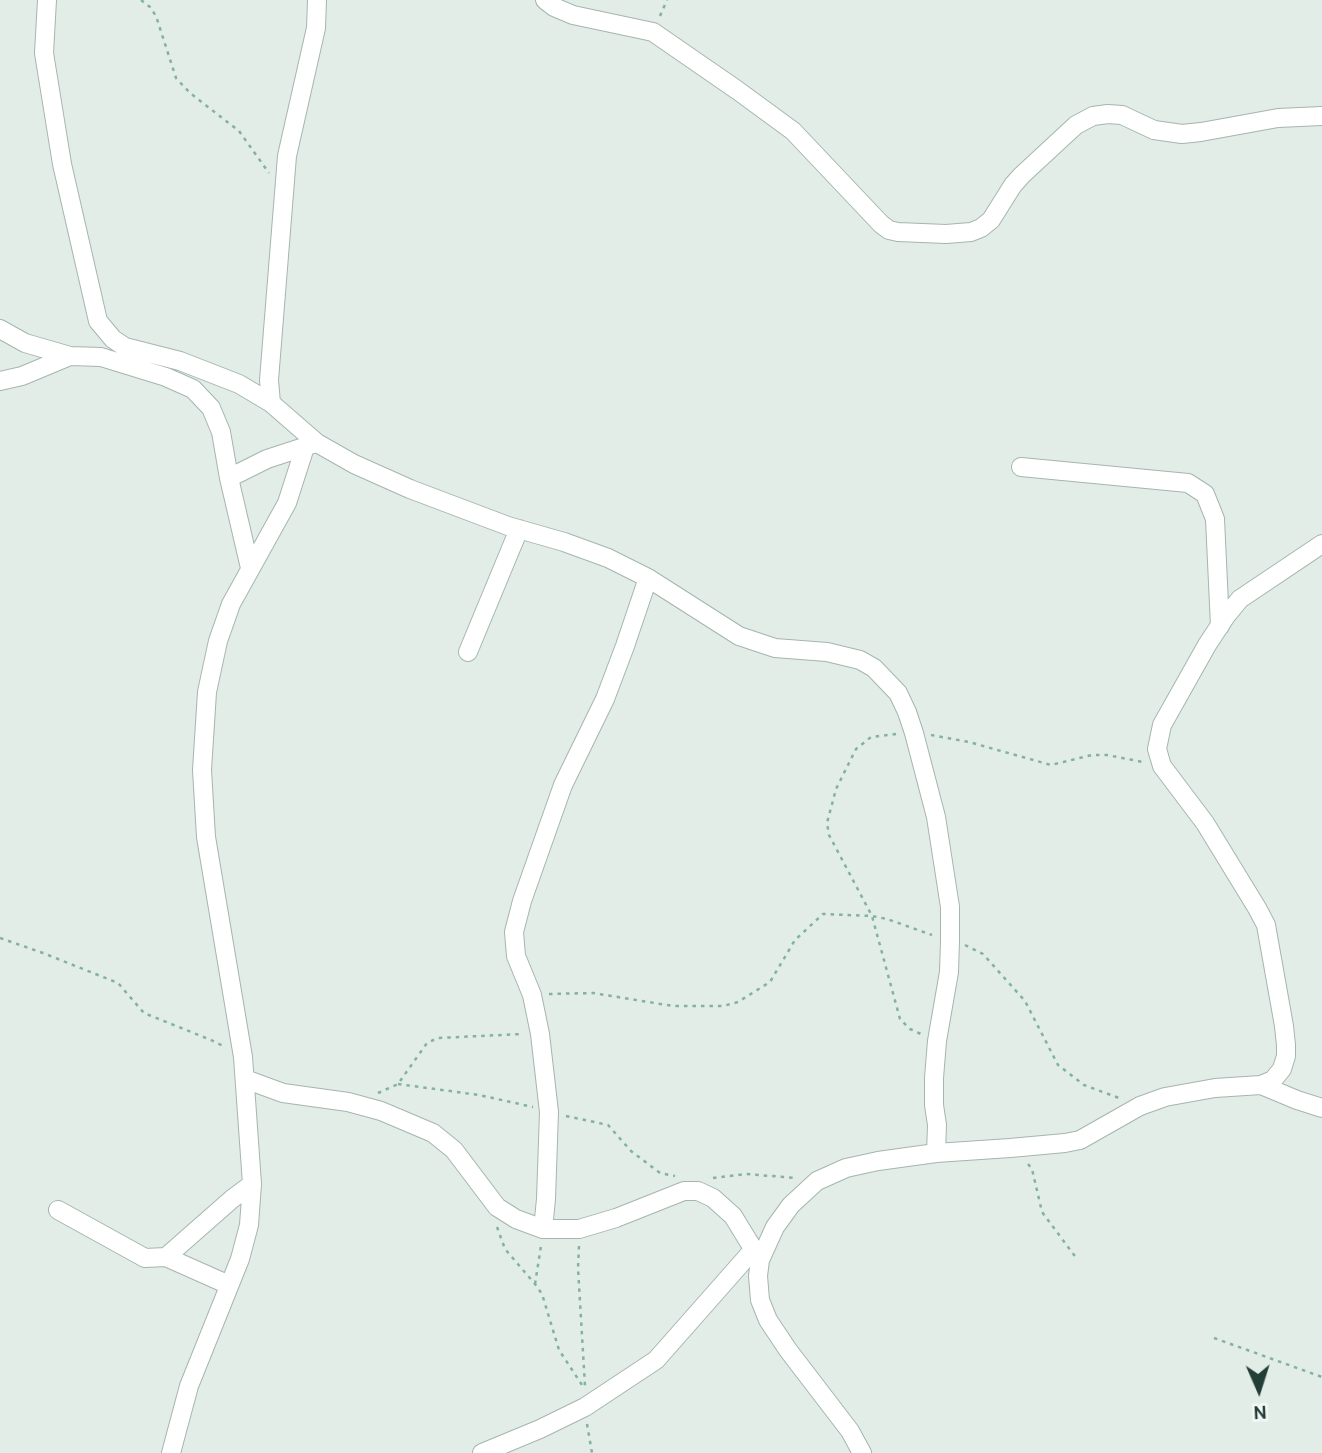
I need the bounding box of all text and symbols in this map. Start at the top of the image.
north arrow [1224,1355,1294,1425]
text: N [1253,1399,1268,1423]

